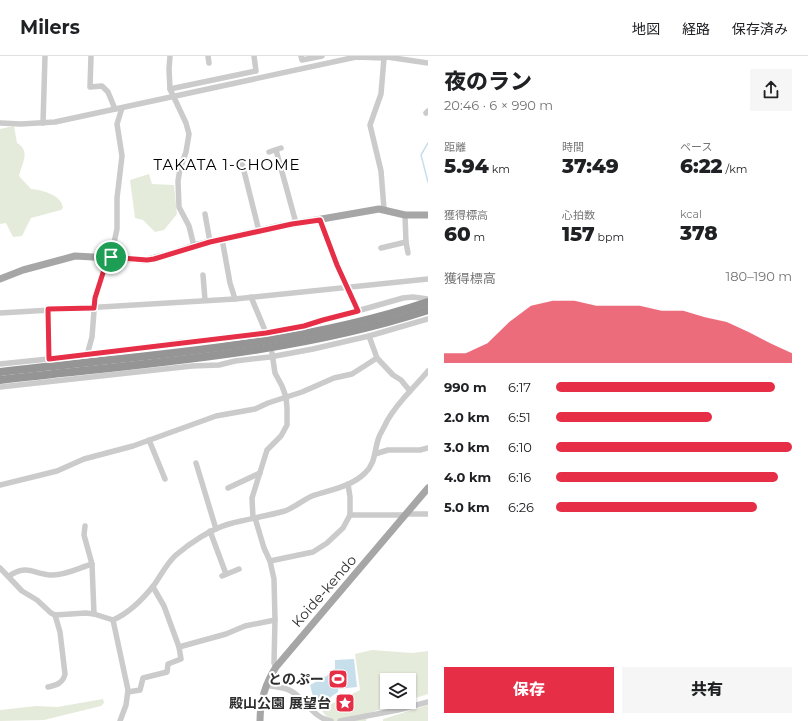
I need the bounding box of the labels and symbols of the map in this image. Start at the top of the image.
district label: TAKATA 1-CHOME [153,155,301,174]
pin [94,240,128,274]
street label: Koide-kendo [288,551,360,631]
sports icon: とのぷー [327,668,349,690]
place label: とのぷー [268,670,324,688]
place icon: 殿山公園 展望台 [334,692,356,714]
place label: 殿山公園 展望台 [229,694,331,712]

